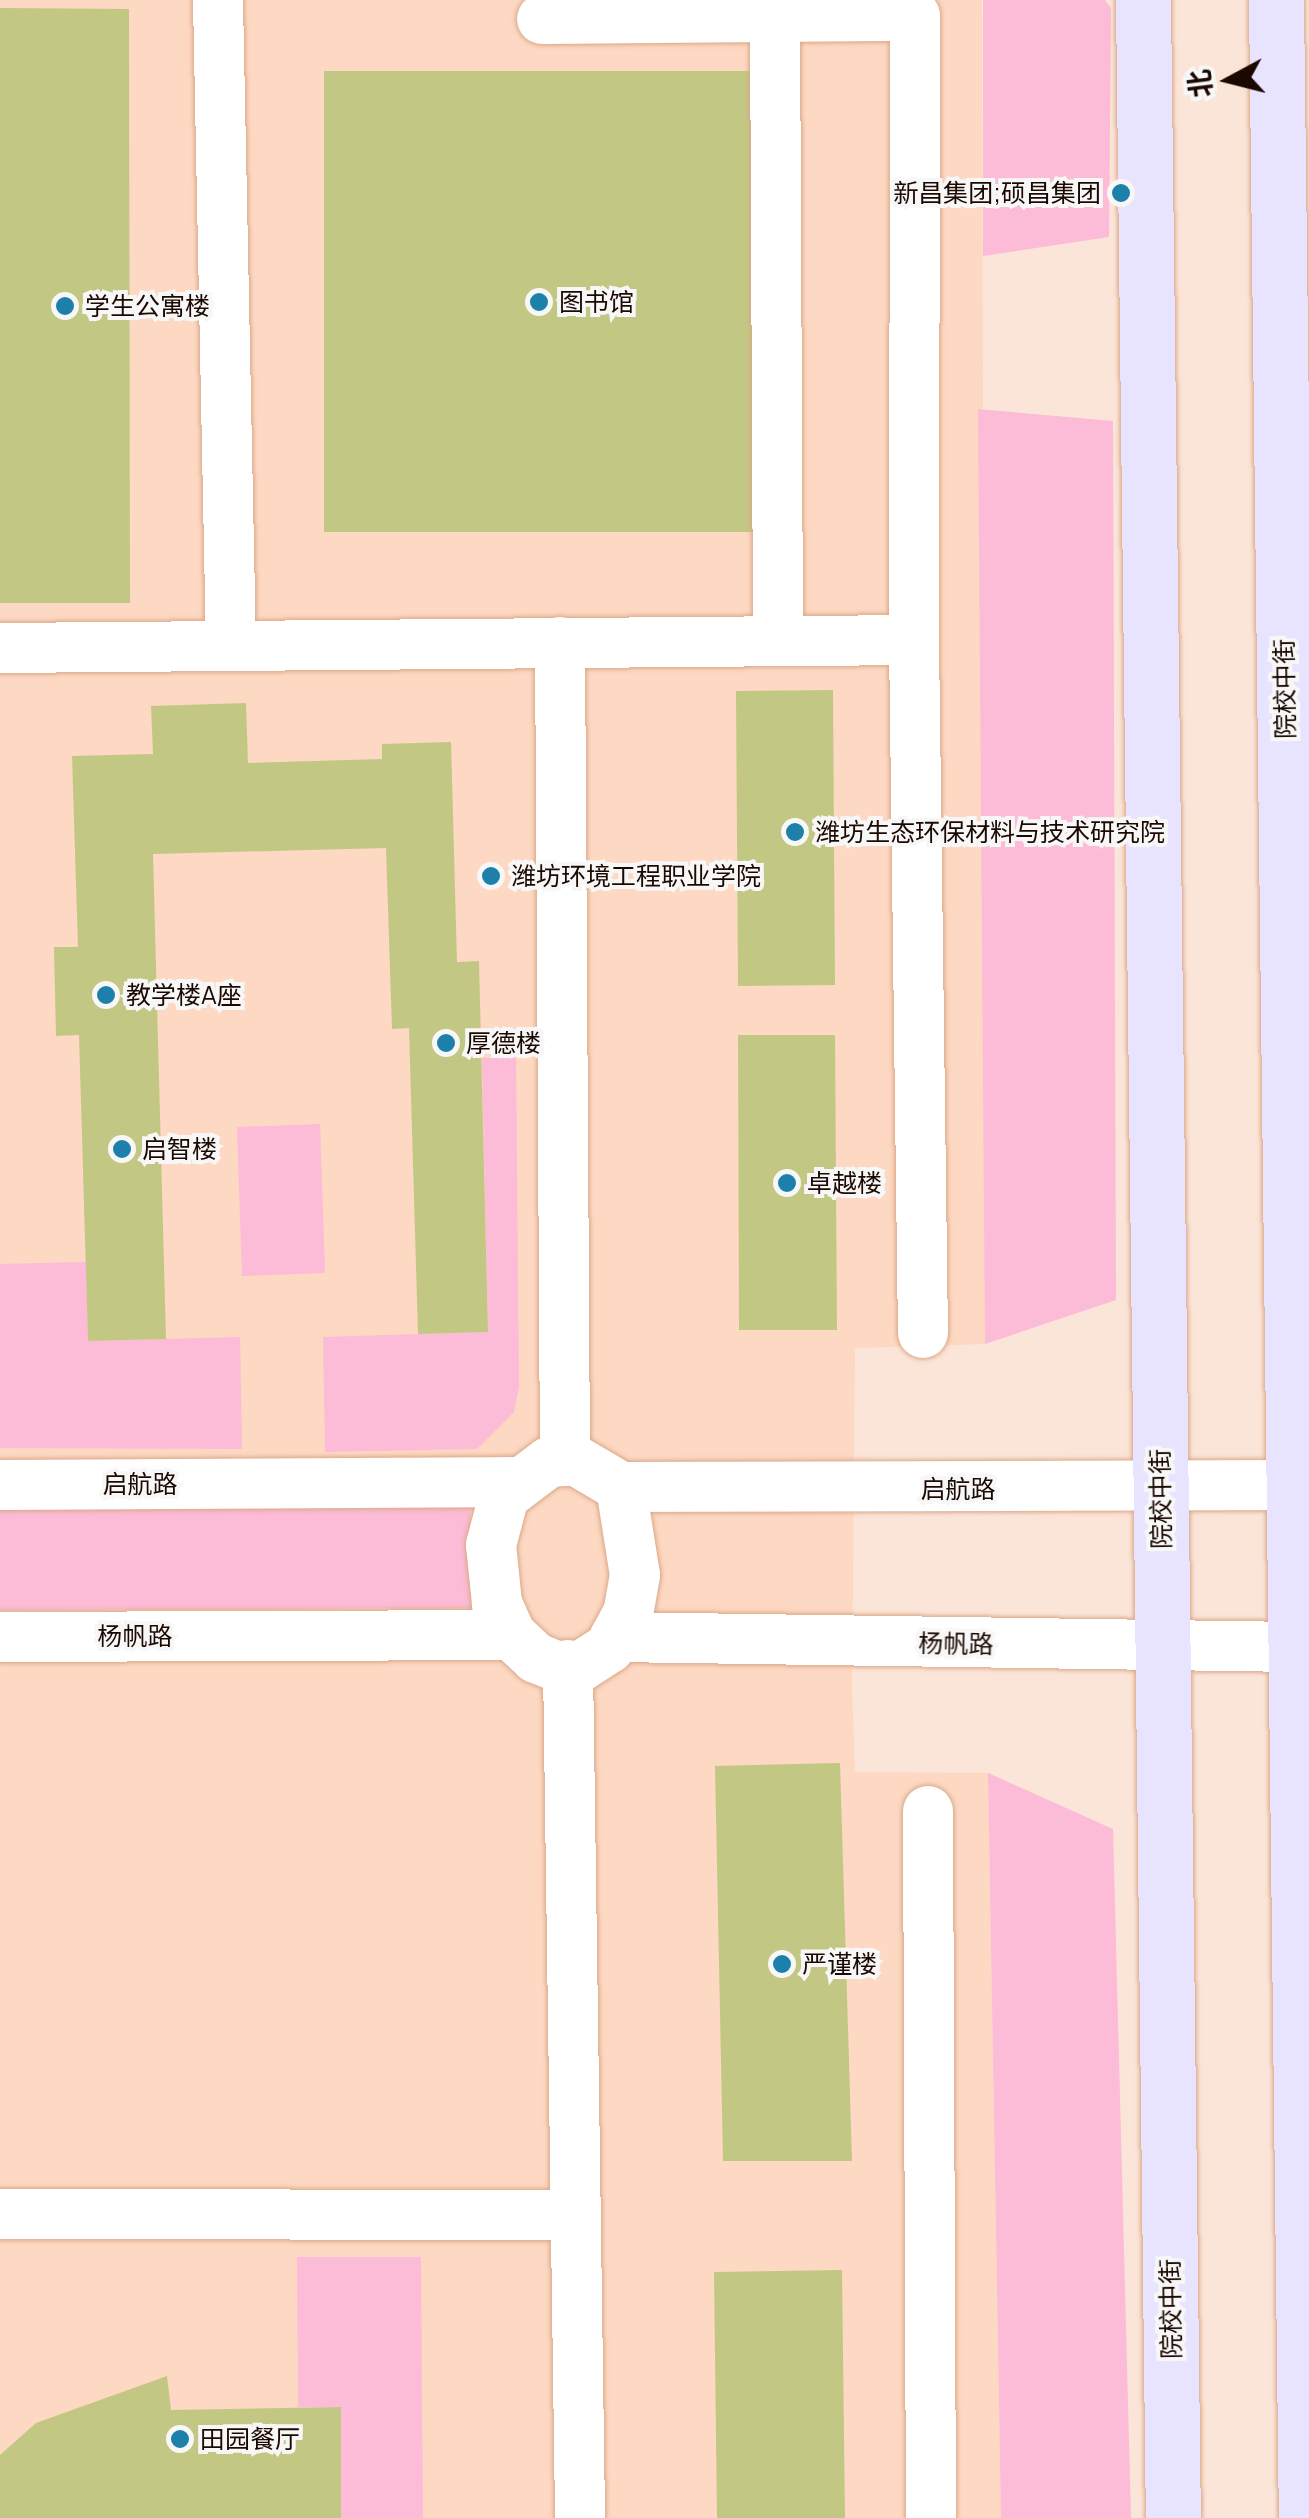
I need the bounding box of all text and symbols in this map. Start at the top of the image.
north arrow [1179,30,1279,130]
text: 北 [1179,67,1220,100]
place label: 新昌集团;硕昌集团 [893,178,1101,208]
marker: 新昌集团;硕昌集团 [1110,182,1132,204]
place label: 图书馆 [559,287,634,317]
place label: 学生公寓楼 [85,291,210,321]
marker: 图书馆 [528,291,550,313]
marker: 学生公寓楼 [54,295,76,317]
street label: 院校中街 [1269,639,1301,739]
place label: 潍坊生态环保材料与技术研究院 [815,817,1165,847]
marker: 潍坊生态环保材料与技术研究院 [784,821,806,843]
place label: 潍坊环境工程职业学院 [511,861,761,891]
marker: 潍坊环境工程职业学院 [480,865,502,887]
place label: 教学楼A座 [126,980,242,1010]
marker: 教学楼A座 [95,984,117,1006]
place label: 厚德楼 [466,1028,541,1058]
marker: 厚德楼 [435,1032,457,1054]
place label: 启智楼 [142,1134,217,1164]
marker: 启智楼 [111,1138,133,1160]
place label: 卓越楼 [807,1168,882,1198]
marker: 卓越楼 [776,1172,798,1194]
street label: 院校中街 [1145,1449,1177,1549]
street label: 启航路 [103,1469,177,1499]
street label: 启航路 [921,1474,995,1504]
street label: 杨帆路 [98,1621,172,1651]
street label: 杨帆路 [918,1628,994,1660]
place label: 严谨楼 [802,1949,877,1979]
marker: 严谨楼 [771,1953,793,1975]
street label: 院校中街 [1155,2259,1187,2359]
place label: 田园餐厅 [200,2424,300,2454]
marker: 田园餐厅 [169,2428,191,2450]

